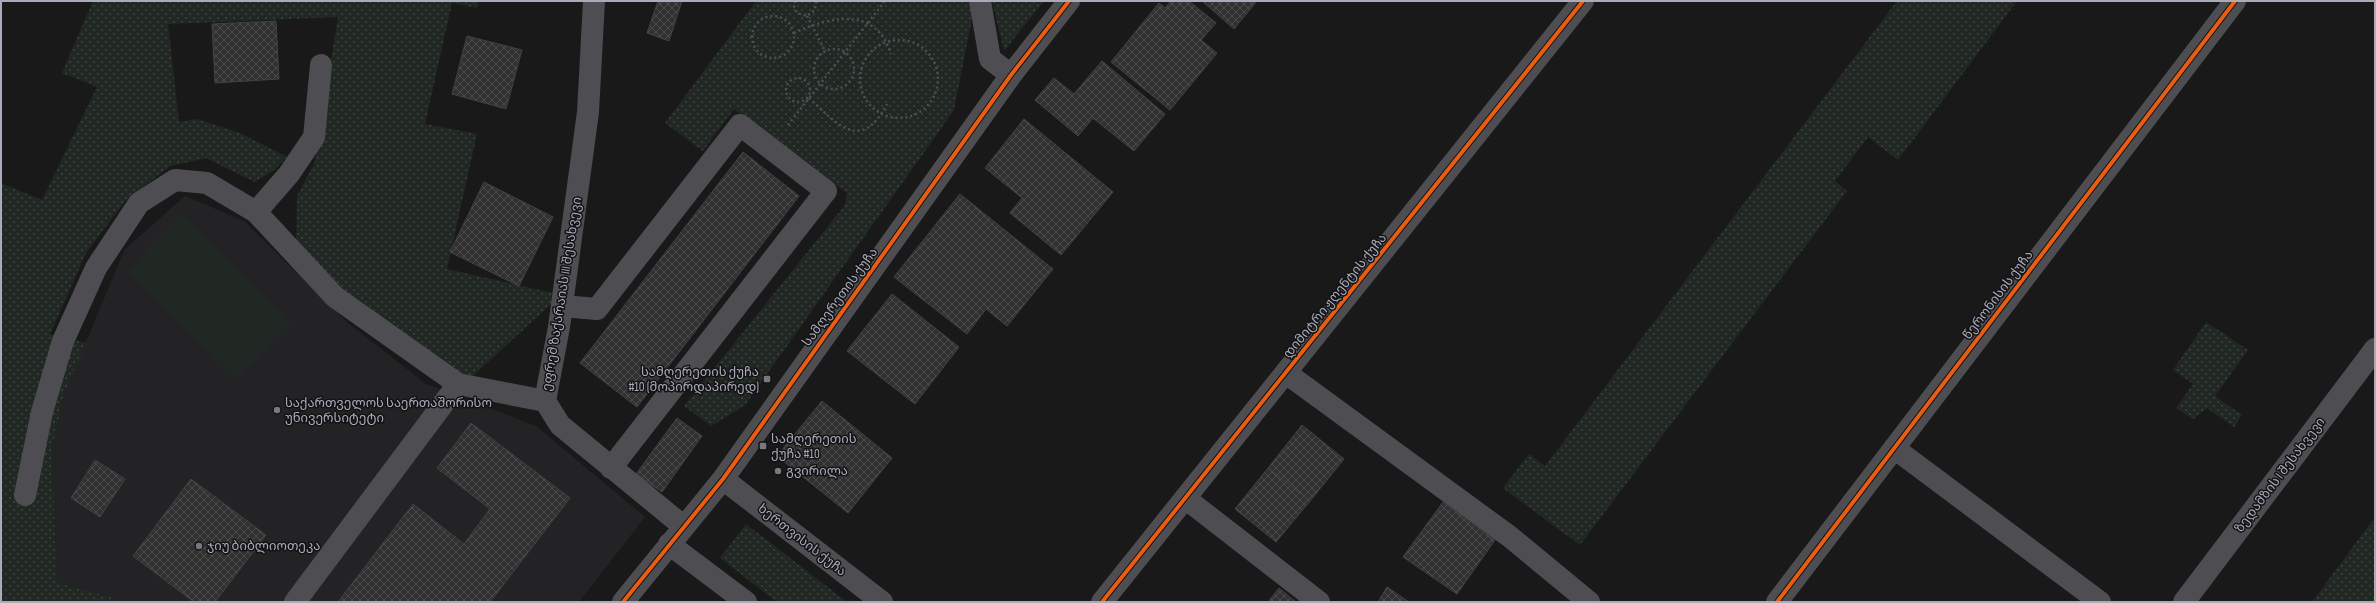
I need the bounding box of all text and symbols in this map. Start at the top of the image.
street label: ეფრემ ზაქარაიას III შესახვევი [539,196,585,392]
street label: დიმიტრი ჟღენტის ქუჩა [1280,230,1390,362]
street label: სამღერეთის ქუჩა [799,245,881,349]
street label: წერონისის ქუჩა [1959,247,2037,343]
place label: სამღერეთის ქუჩა #10 (მოპირდაპირედ) [628,364,759,395]
marker: სამღერეთის ქუჩა #10 (მოპირდაპირედ) [762,374,772,384]
place label: საქართველოს საერთაშორისო უნივერსიტეტი [285,395,492,426]
marker: საქართველოს საერთაშორისო უნივერსიტეტი [272,405,282,415]
street label: ზედამზის I შესახვევი [2231,414,2329,536]
place label: სამღერეთის ქუჩა #10 [771,431,857,462]
marker: სამღერეთის ქუჩა #10 [758,441,768,451]
place label: გვირილა [786,463,848,479]
marker: გვირილა [773,466,783,476]
street label: ხერთვისის ქუჩა [755,501,849,579]
place label: ჯიუ ბიბლიოთეკა [207,538,320,554]
marker: ჯიუ ბიბლიოთეკა [194,541,204,551]

